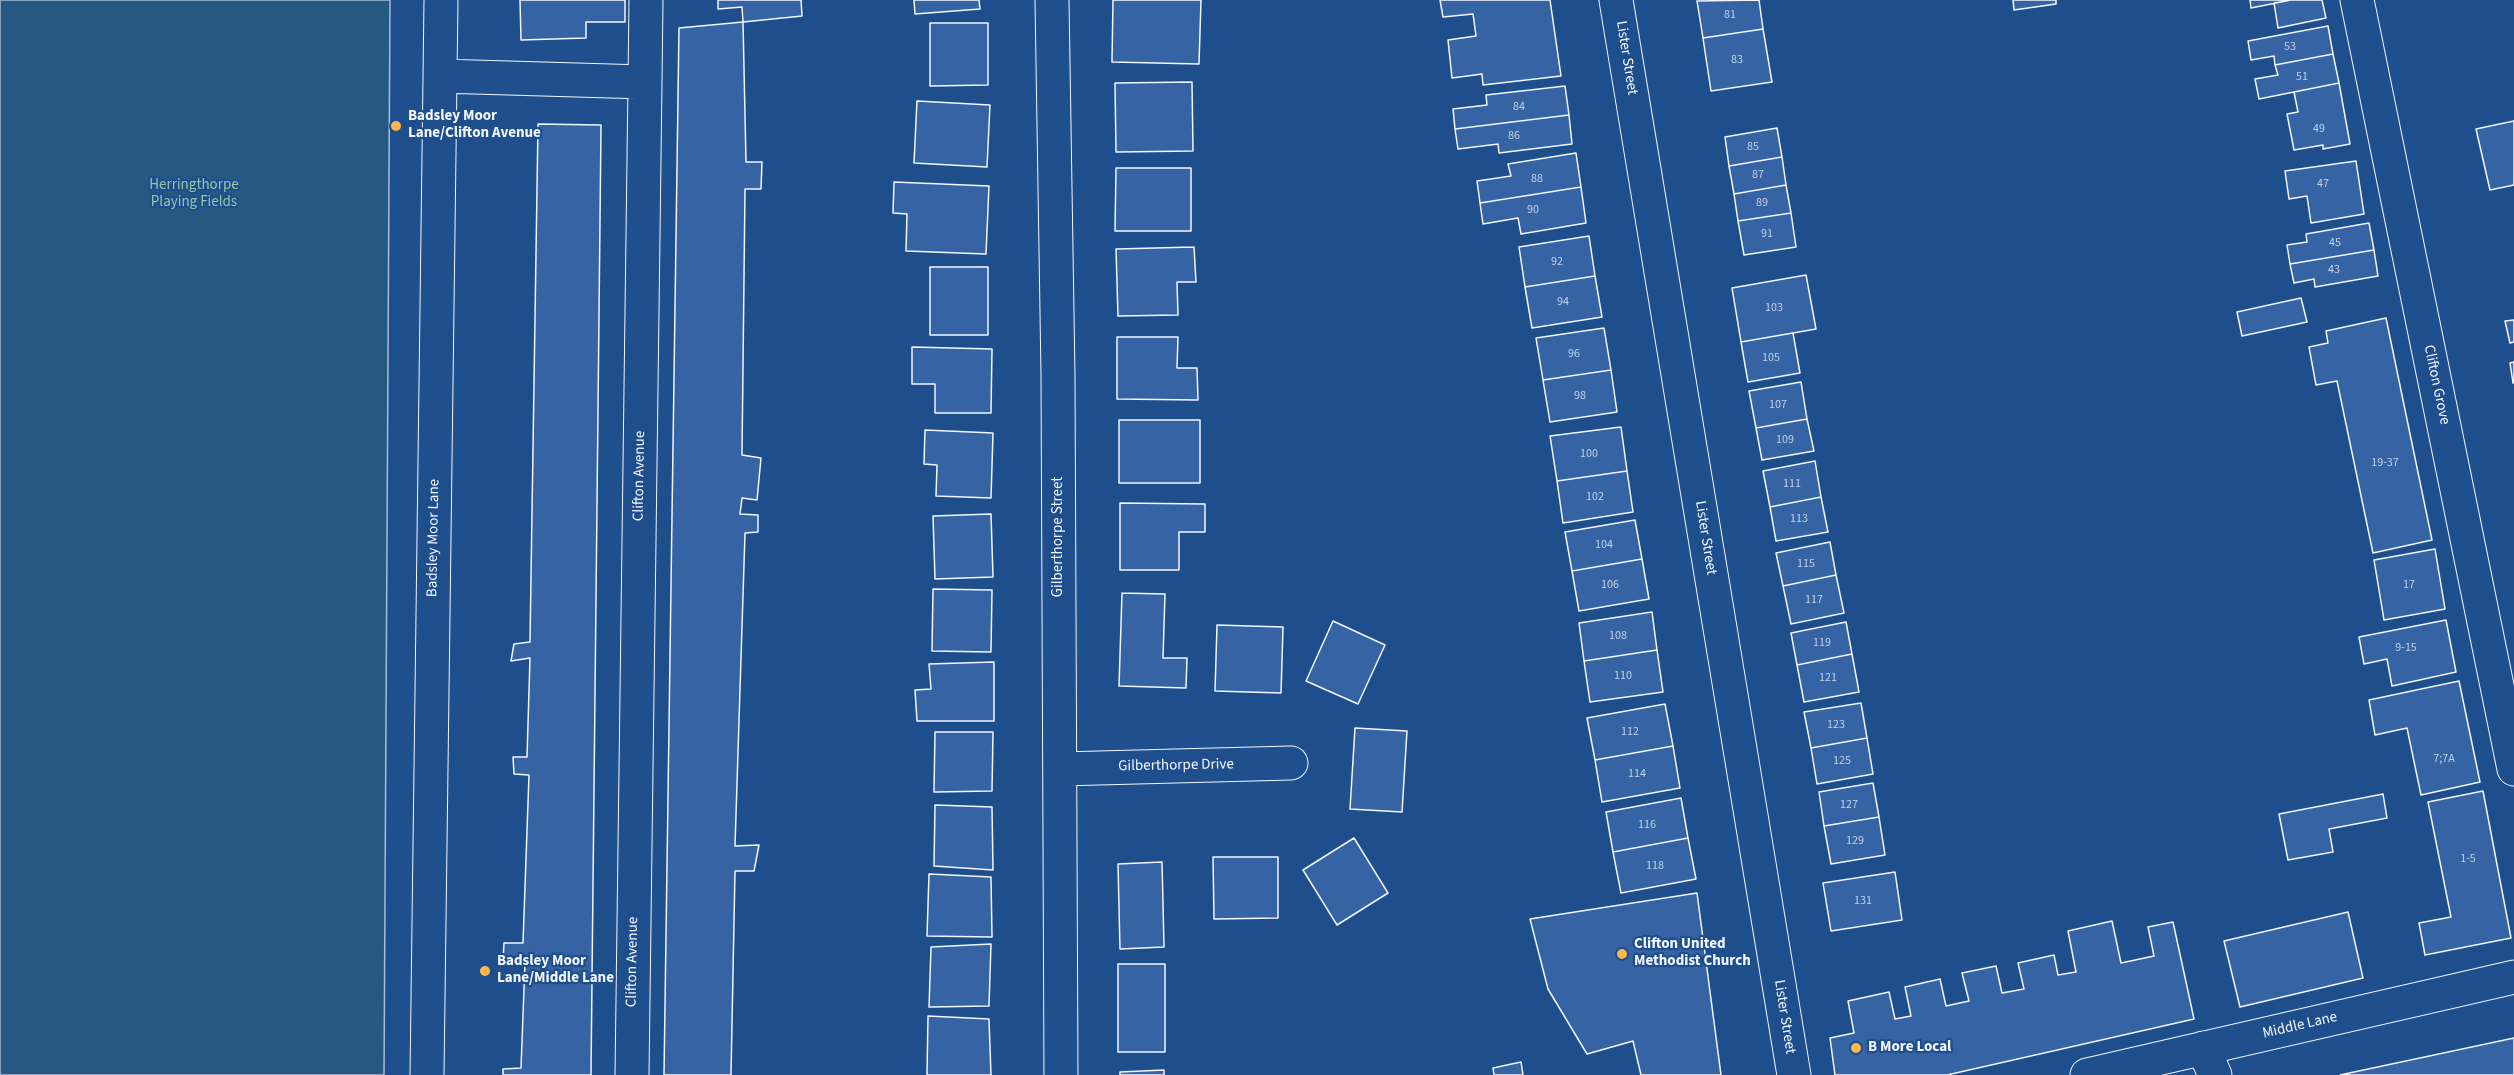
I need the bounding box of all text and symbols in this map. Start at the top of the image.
house number: 81 [1724,8,1736,22]
street label: Lister Street [1611,20,1641,96]
house number: 53 [2284,40,2296,54]
house number: 83 [1731,53,1743,67]
house number: 51 [2296,70,2308,84]
house number: 84 [1513,100,1525,114]
place label: Badsley Moor Lane/Clifton Avenue [408,108,541,143]
marker: Badsley Moor Lane/Clifton Avenue [389,119,403,133]
house number: 49 [2313,122,2325,136]
house number: 86 [1508,129,1520,143]
house number: 85 [1747,140,1759,154]
house number: 87 [1752,168,1764,182]
house number: 88 [1531,172,1543,186]
park label: Herringthorpe Playing Fields [149,177,239,212]
house number: 47 [2317,177,2329,191]
house number: 89 [1756,196,1768,210]
house number: 90 [1527,203,1539,217]
house number: 91 [1761,227,1773,241]
house number: 45 [2329,236,2341,250]
house number: 92 [1551,255,1563,269]
house number: 43 [2328,263,2340,277]
house number: 94 [1557,295,1569,309]
house number: 103 [1765,301,1783,315]
street label: Clifton Grove [2419,344,2453,426]
house number: 96 [1568,347,1580,361]
house number: 105 [1762,351,1780,365]
house number: 98 [1574,389,1586,403]
house number: 107 [1769,398,1787,412]
street label: Clifton Avenue [630,431,650,521]
house number: 109 [1776,433,1794,447]
house number: 100 [1580,447,1598,461]
house number: 19-37 [2371,456,2399,470]
street label: Gilberthorpe Street [1050,477,1068,597]
house number: 111 [1783,477,1801,491]
street label: Badsley Moor Lane [424,479,444,597]
house number: 102 [1586,490,1604,504]
street label: Lister Street [1690,500,1720,576]
house number: 113 [1790,512,1808,526]
house number: 104 [1595,538,1613,552]
house number: 115 [1797,557,1815,571]
house number: 106 [1601,578,1619,592]
house number: 17 [2403,578,2415,592]
house number: 117 [1805,593,1823,607]
house number: 108 [1609,629,1627,643]
house number: 119 [1813,636,1831,650]
house number: 9-15 [2395,641,2417,655]
house number: 110 [1614,669,1632,683]
house number: 121 [1819,671,1837,685]
house number: 123 [1827,718,1845,732]
house number: 112 [1621,725,1639,739]
house number: 7;7A [2433,752,2455,766]
house number: 125 [1833,754,1851,768]
street label: Gilberthorpe Drive [1118,756,1234,776]
house number: 114 [1628,767,1646,781]
house number: 127 [1840,798,1858,812]
house number: 116 [1638,818,1656,832]
house number: 129 [1846,834,1864,848]
house number: 1-5 [2460,852,2476,866]
house number: 118 [1646,859,1664,873]
house number: 131 [1854,894,1872,908]
street label: Clifton Avenue [623,917,643,1007]
place label: Clifton United Methodist Church [1634,936,1751,971]
marker: Clifton United Methodist Church [1615,947,1629,961]
place label: Badsley Moor Lane/Middle Lane [497,953,614,988]
marker: Badsley Moor Lane/Middle Lane [478,964,492,978]
street label: Lister Street [1769,979,1799,1055]
street label: Middle Lane [2261,1009,2339,1043]
place label: B More Local [1868,1039,1951,1057]
marker: B More Local [1849,1041,1863,1055]

